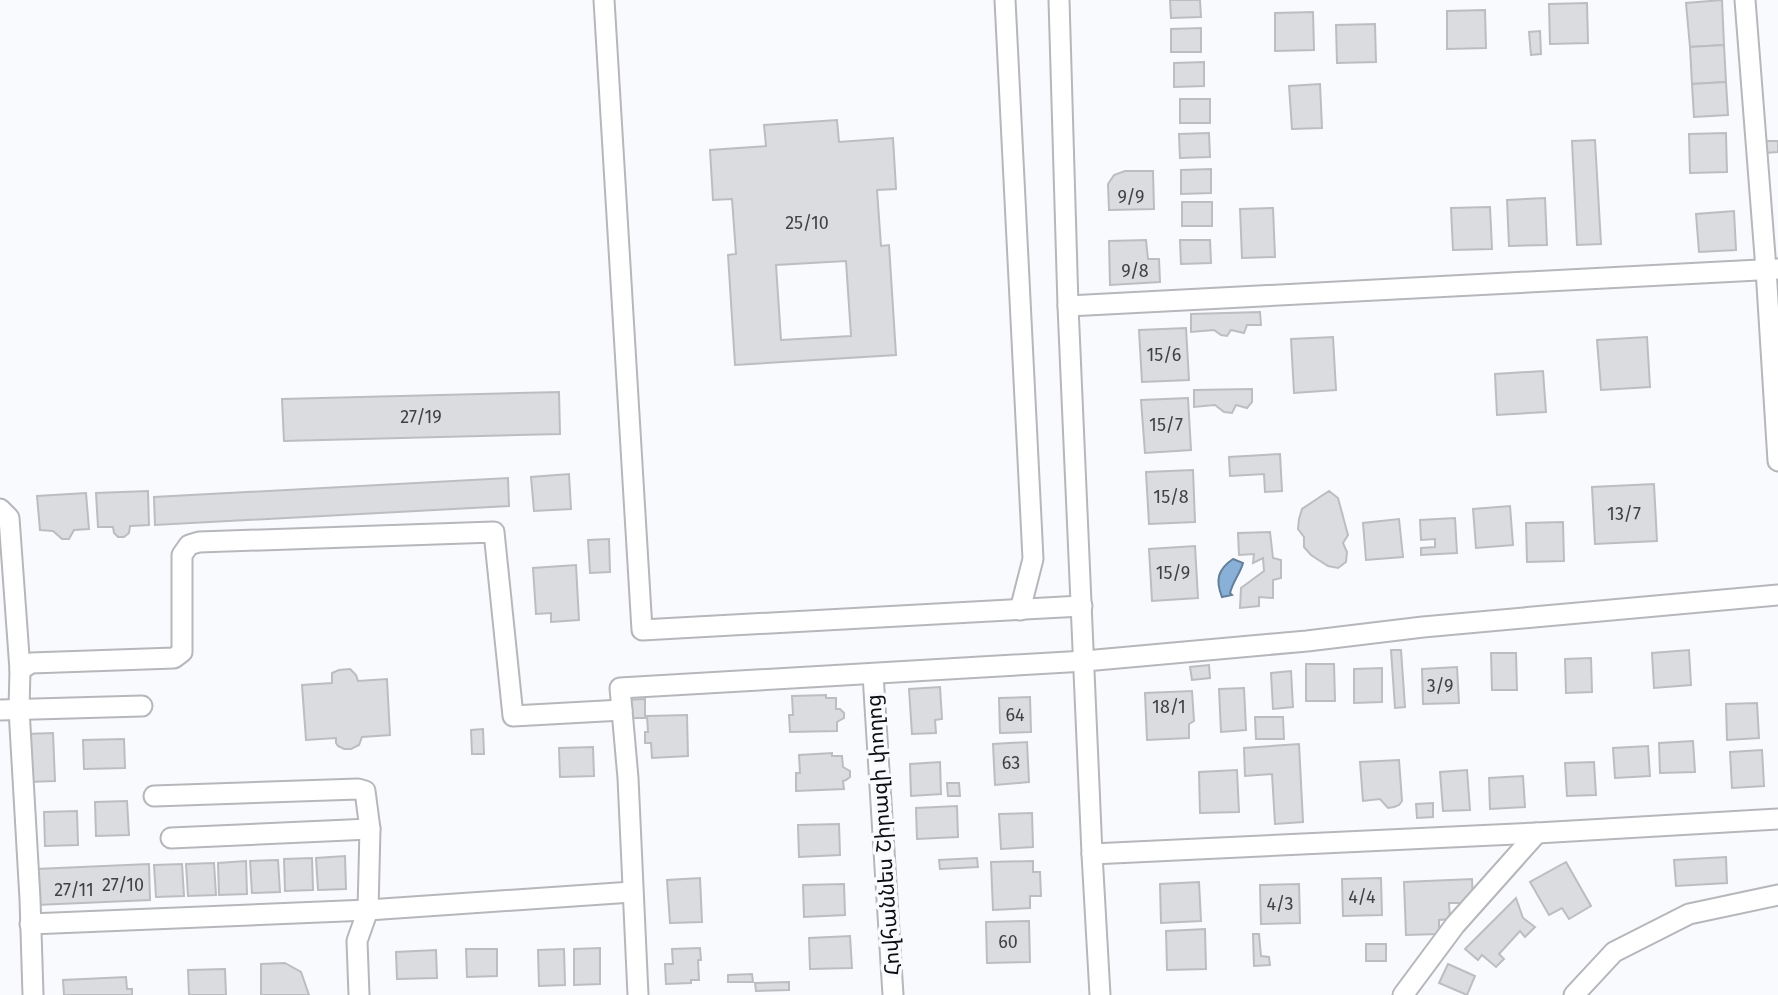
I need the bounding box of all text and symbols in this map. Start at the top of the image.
house number: 9/9 [1118,186,1144,208]
house number: 25/10 [785,212,829,234]
house number: 9/8 [1121,260,1149,282]
house number: 15/6 [1147,344,1181,366]
house number: 27/19 [400,406,442,428]
house number: 15/7 [1149,414,1183,436]
house number: 15/8 [1153,486,1189,508]
house number: 13/7 [1607,503,1641,525]
house number: 15/9 [1156,562,1190,584]
house number: 3/9 [1427,675,1453,697]
street label: Հովհաննես Շիրազի փողոց [860,694,906,976]
house number: 18/1 [1152,696,1186,718]
house number: 64 [1005,704,1025,726]
house number: 63 [1002,752,1020,774]
house number: 27/10 [102,874,144,896]
house number: 27/11 [54,879,94,901]
house number: 4/4 [1348,886,1376,908]
house number: 4/3 [1266,893,1294,915]
house number: 60 [998,931,1018,953]

